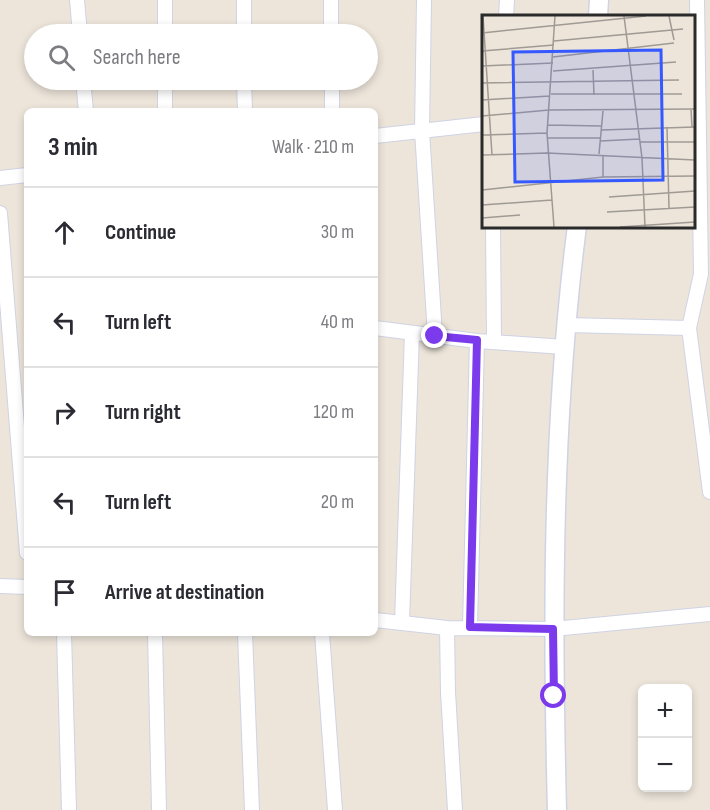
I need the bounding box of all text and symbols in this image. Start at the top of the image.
inset map [482,15,695,228]
search box [24,24,378,90]
icon: search [45,41,78,74]
text: Search here [93,44,180,71]
text: 3 min [48,132,98,163]
text: Walk · 210 m [272,135,354,159]
icon: ahead [48,216,81,249]
text: Continue [105,219,176,246]
text: 30 m [321,220,354,244]
icon: left [48,306,81,339]
text: Turn left [105,309,171,336]
text: 40 m [321,310,354,334]
route end [421,322,447,348]
icon: right [48,396,81,429]
text: Turn right [105,399,181,426]
text: 120 m [314,400,354,424]
icon: left [48,486,81,519]
text: Turn left [105,489,171,516]
text: 20 m [321,490,354,514]
icon: arrive [48,576,81,609]
text: Arrive at destination [105,579,264,606]
route start [540,682,566,708]
map controls [638,684,692,792]
button: + [638,684,692,738]
button: − [638,738,692,792]

